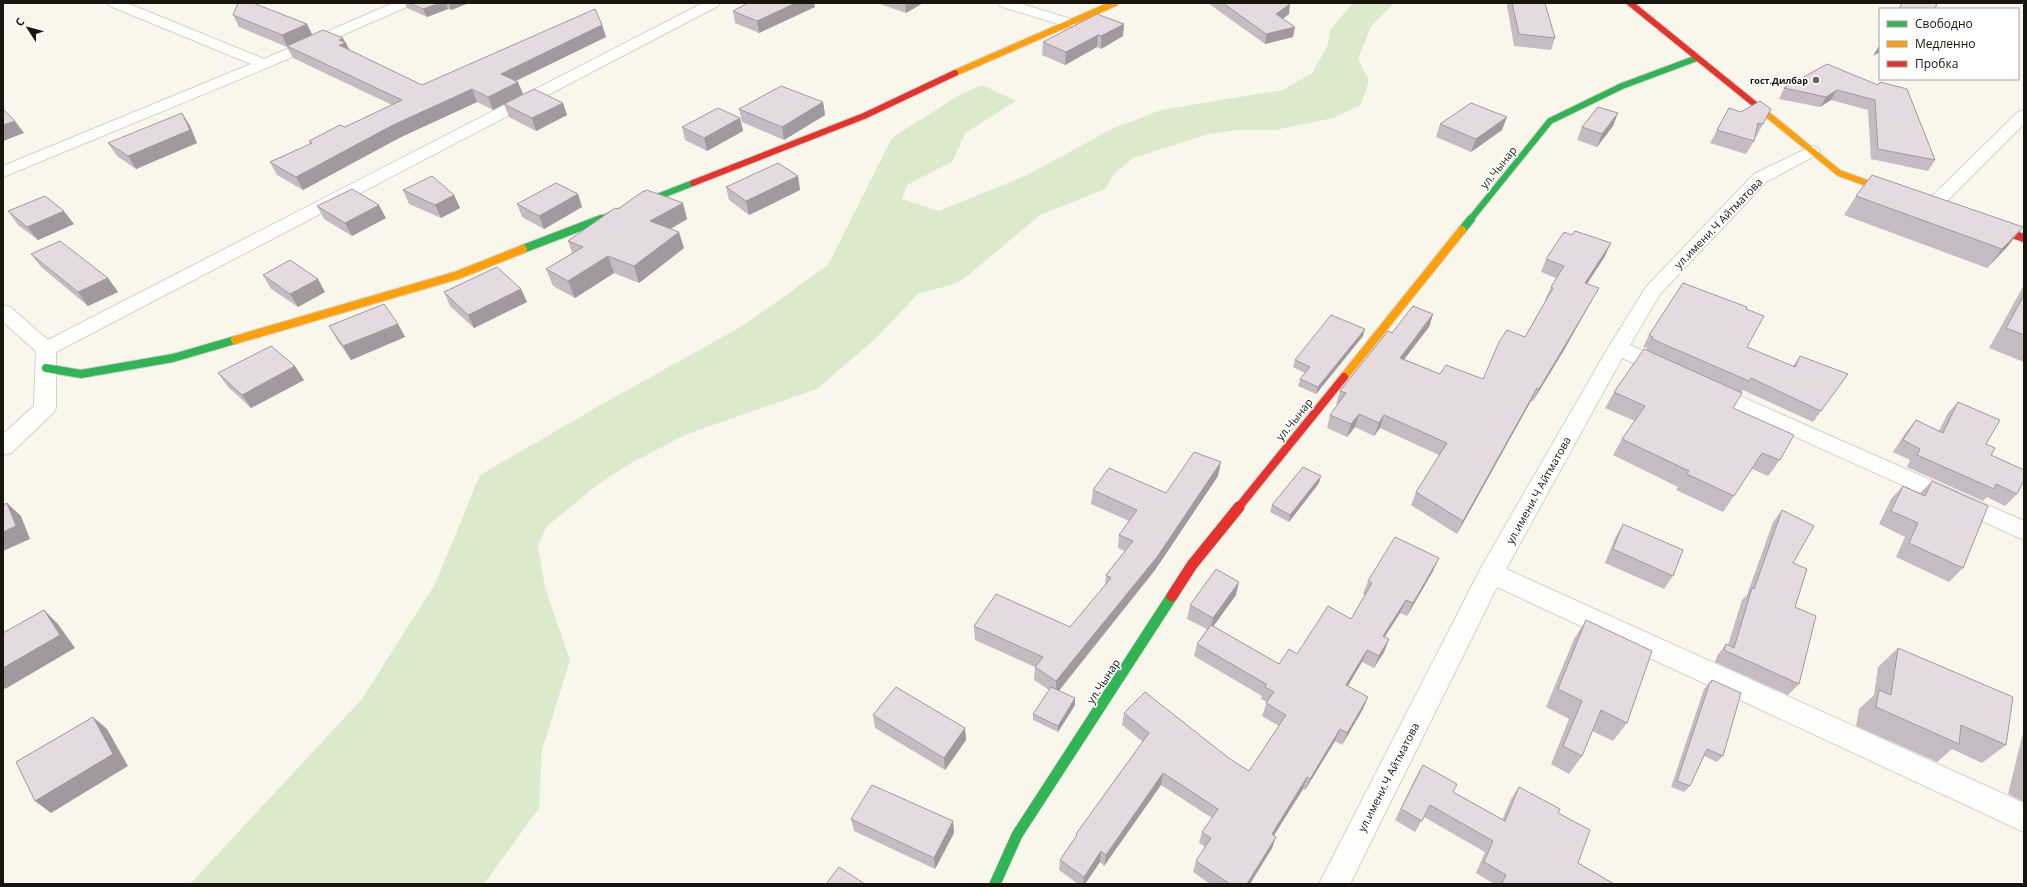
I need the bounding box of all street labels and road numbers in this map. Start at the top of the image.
street label: ул.Чынар [1476,142,1520,191]
street label: ул.имени.Ч Айтматова [1671,174,1765,272]
street label: ул.Чынар [1272,394,1316,443]
street label: ул.имени.Ч Айтматова [1502,434,1574,546]
street label: ул.Чынар [1083,655,1123,706]
street label: ул.имени.Ч Айтматова [1354,720,1422,834]

